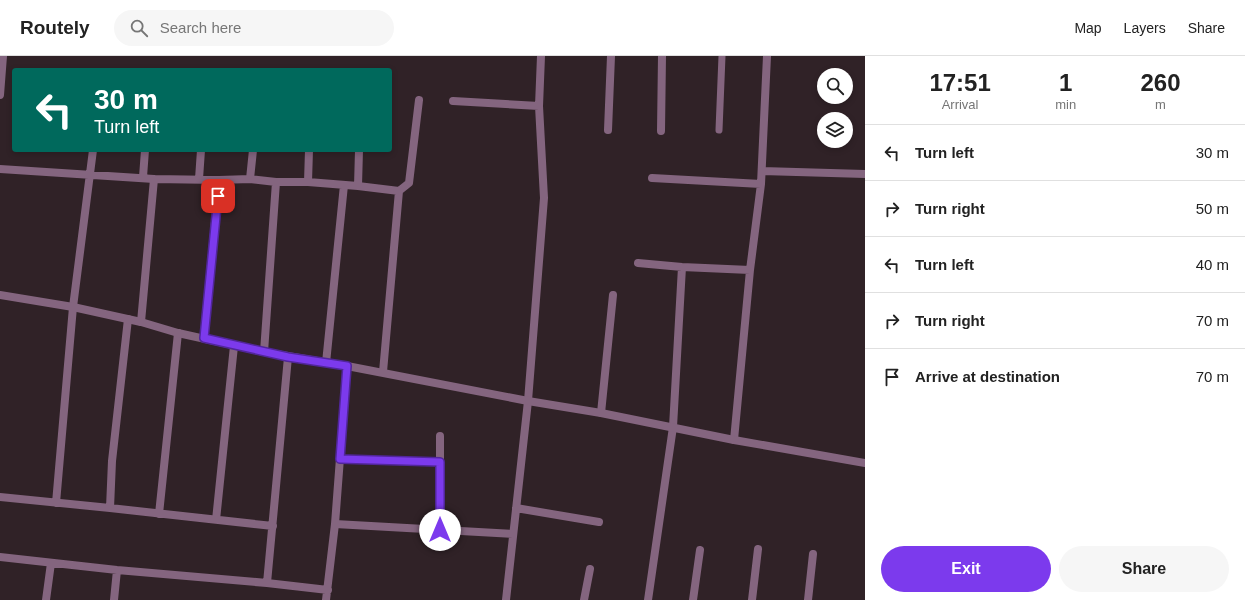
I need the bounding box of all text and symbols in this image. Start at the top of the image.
search box [114,10,394,46]
text: Routely [20,17,90,38]
icon: search [128,17,150,39]
text: Search here [160,19,241,36]
text: Map [1074,20,1102,36]
text: Layers [1124,20,1166,36]
text: Share [1188,20,1225,36]
map controls [817,68,853,148]
button: search [817,68,853,104]
text: 17:51 [929,69,991,96]
text: 1 [1059,69,1072,96]
text: 260 [1141,69,1181,96]
icon: left [28,84,80,136]
text: 30 m [94,84,158,115]
text: Arrival [942,97,979,112]
text: min [1055,97,1076,112]
text: m [1155,97,1166,112]
button: layers [817,112,853,148]
text: Turn left [94,117,159,137]
icon: left [881,142,903,164]
text: Turn left [915,144,974,161]
text: 30 m [1196,144,1229,161]
pin [201,179,235,213]
icon: arrive [207,185,229,207]
icon: right [881,198,903,220]
text: Turn right [915,200,985,217]
text: 50 m [1196,200,1229,217]
icon: left [881,254,903,276]
text: Turn left [915,256,974,273]
text: 40 m [1196,256,1229,273]
icon: right [881,310,903,332]
text: Turn right [915,312,985,329]
text: 70 m [1196,312,1229,329]
icon: arrive [881,366,903,388]
text: Arrive at destination [915,368,1060,385]
text: 70 m [1196,368,1229,385]
position arrow [419,509,461,551]
button: Exit [881,546,1051,592]
button: Share [1059,546,1229,592]

